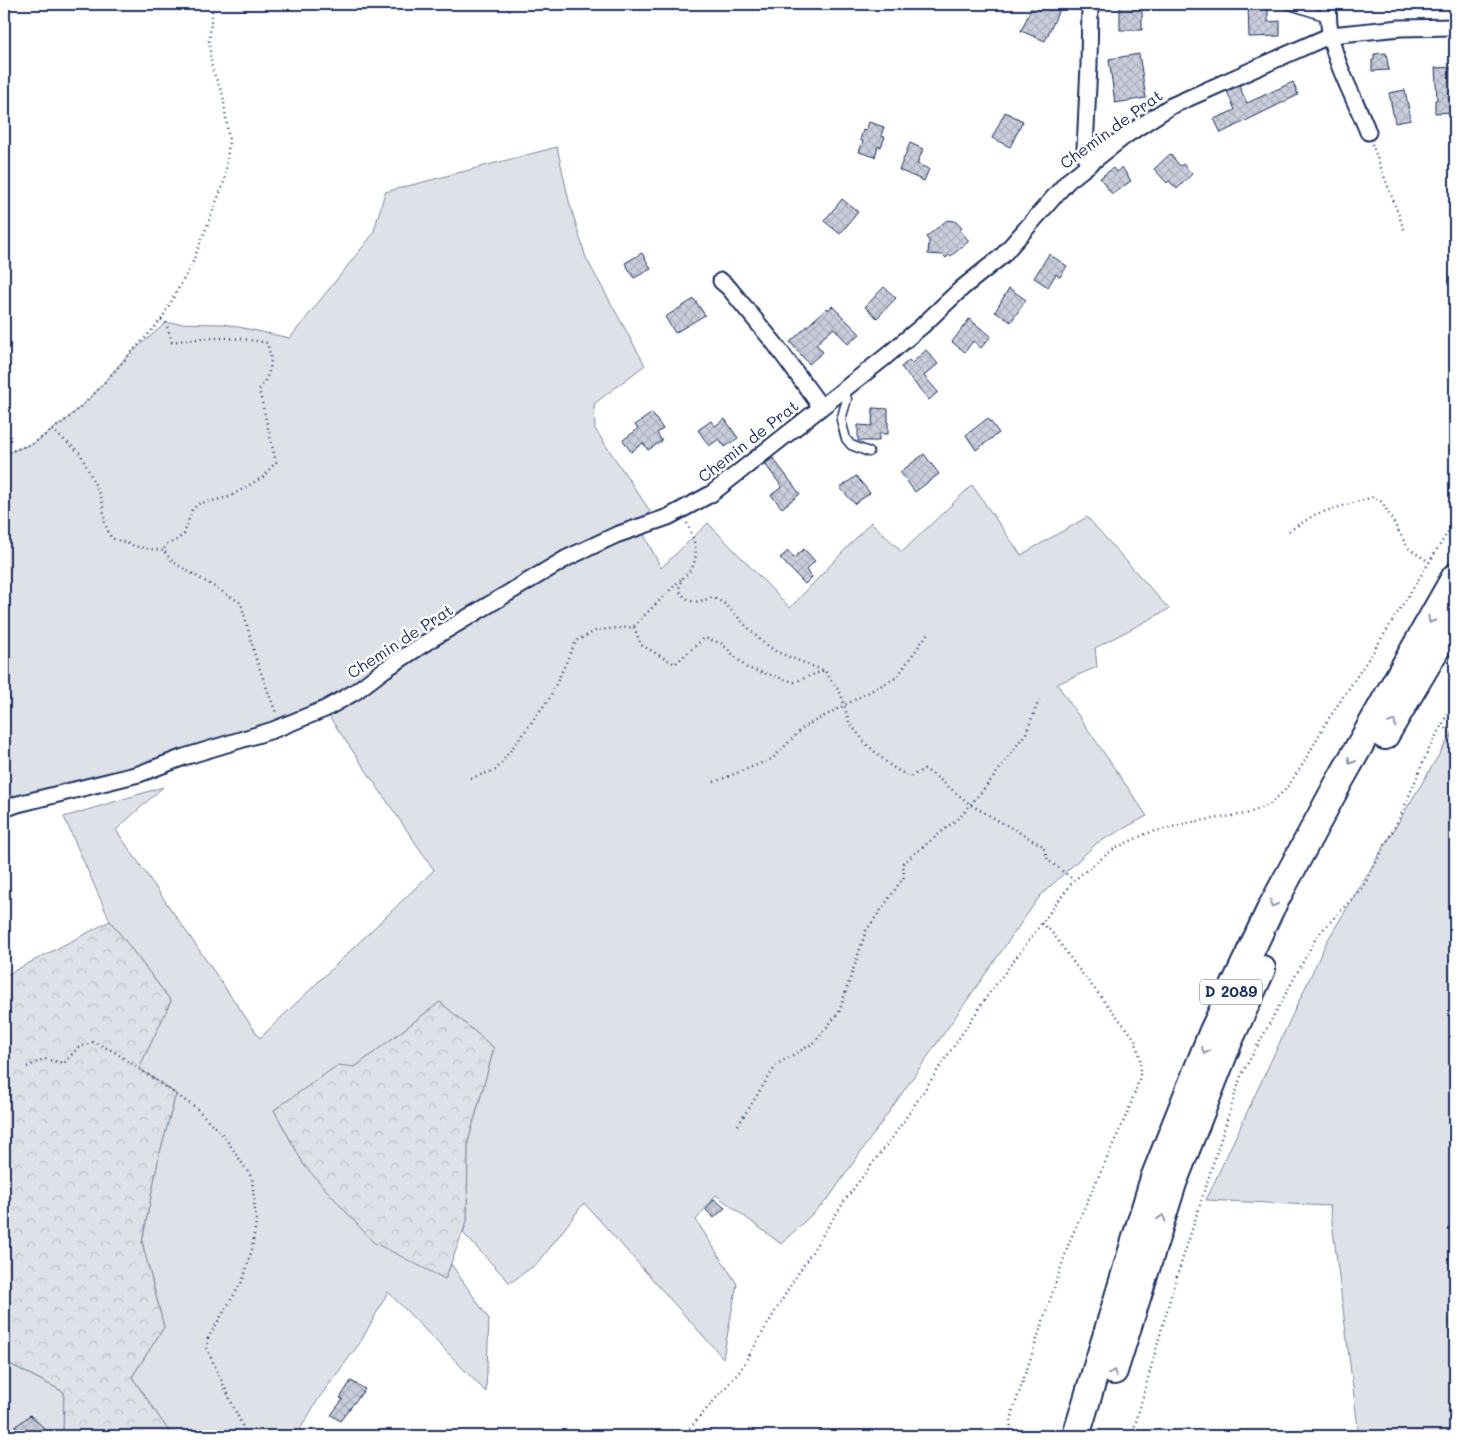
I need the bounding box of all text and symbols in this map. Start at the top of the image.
street label: Chemin de Prat [1055,84,1166,173]
street label: Chemin de Prat [693,395,802,486]
street label: Chemin de Prat [343,599,457,683]
one-way arrow [1427,614,1437,623]
one-way arrow [1387,719,1397,728]
one-way arrow [1347,755,1357,764]
one-way arrow [1269,898,1279,907]
road number: D 2089 [1200,980,1262,1004]
one-way arrow [1200,1046,1211,1055]
one-way arrow [1157,1214,1167,1222]
one-way arrow [1108,1369,1118,1377]

